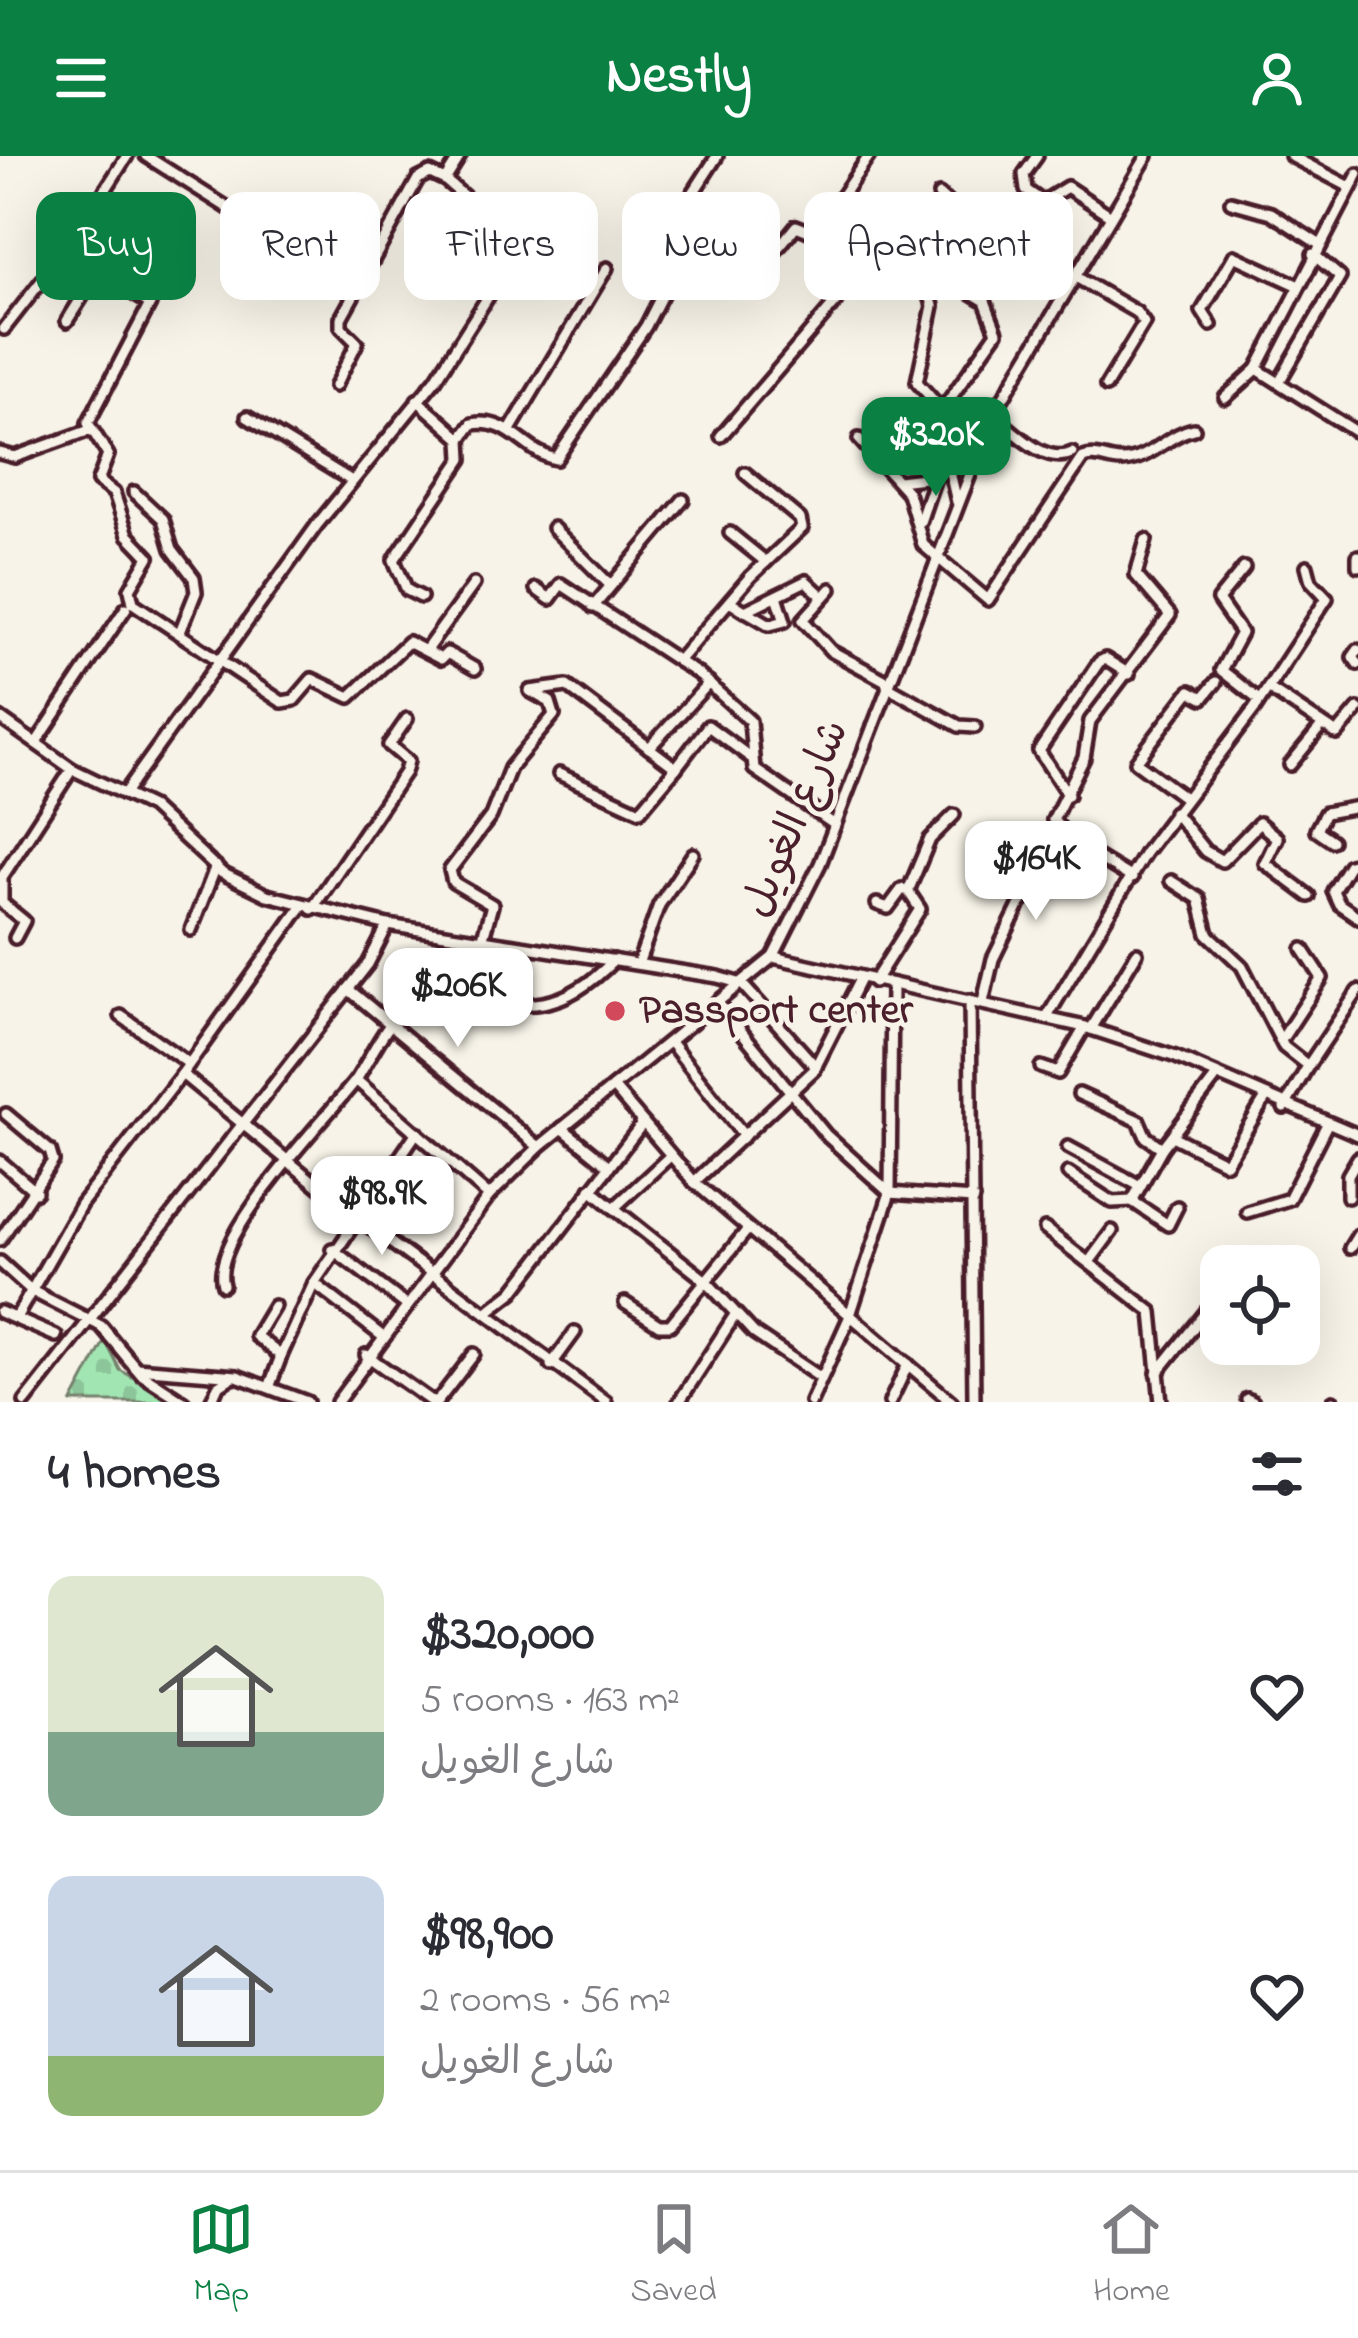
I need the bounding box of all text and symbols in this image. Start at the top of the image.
text: Nestly [606,39,752,117]
icon: menu [48,45,114,111]
icon: person [1244,45,1310,111]
chip: Buy [36,192,196,300]
chip: Rent [220,192,380,300]
chip: Filters [404,192,598,300]
chip: New [622,192,780,300]
chip: Apartment [804,192,1073,300]
pin: $320K [852,397,1020,499]
text: $320K [889,407,983,464]
street label: شارع الغويل [728,711,866,927]
pin: $164K [952,821,1120,923]
text: $164K [992,831,1080,888]
pin: $206K [374,948,542,1050]
text: $206K [410,958,506,1015]
place label: Passport center [639,981,914,1042]
marker: Passport center [602,998,628,1024]
pin: $98.9K [284,1156,480,1258]
text: $98.9K [338,1166,426,1223]
map controls [1200,1245,1320,1365]
button: locate [1200,1245,1320,1365]
text: 4 homes [48,1437,221,1512]
icon: filters [1244,1441,1310,1507]
text: $320,000 [420,1598,594,1673]
icon: home [144,1624,288,1768]
icon: heart [1244,1663,1310,1729]
text: 5 rooms · 163 m² [420,1673,680,1730]
text: شارع الغويل [420,1735,615,1792]
text: $98,900 [420,1898,554,1973]
icon: home [144,1924,288,2068]
icon: heart [1244,1963,1310,2029]
text: 2 rooms · 56 m² [420,1973,671,2030]
text: شارع الغويل [420,2035,615,2092]
tab: Map [188,2196,254,2316]
tab: Saved [631,2196,717,2316]
tab: Home [1093,2196,1170,2316]

